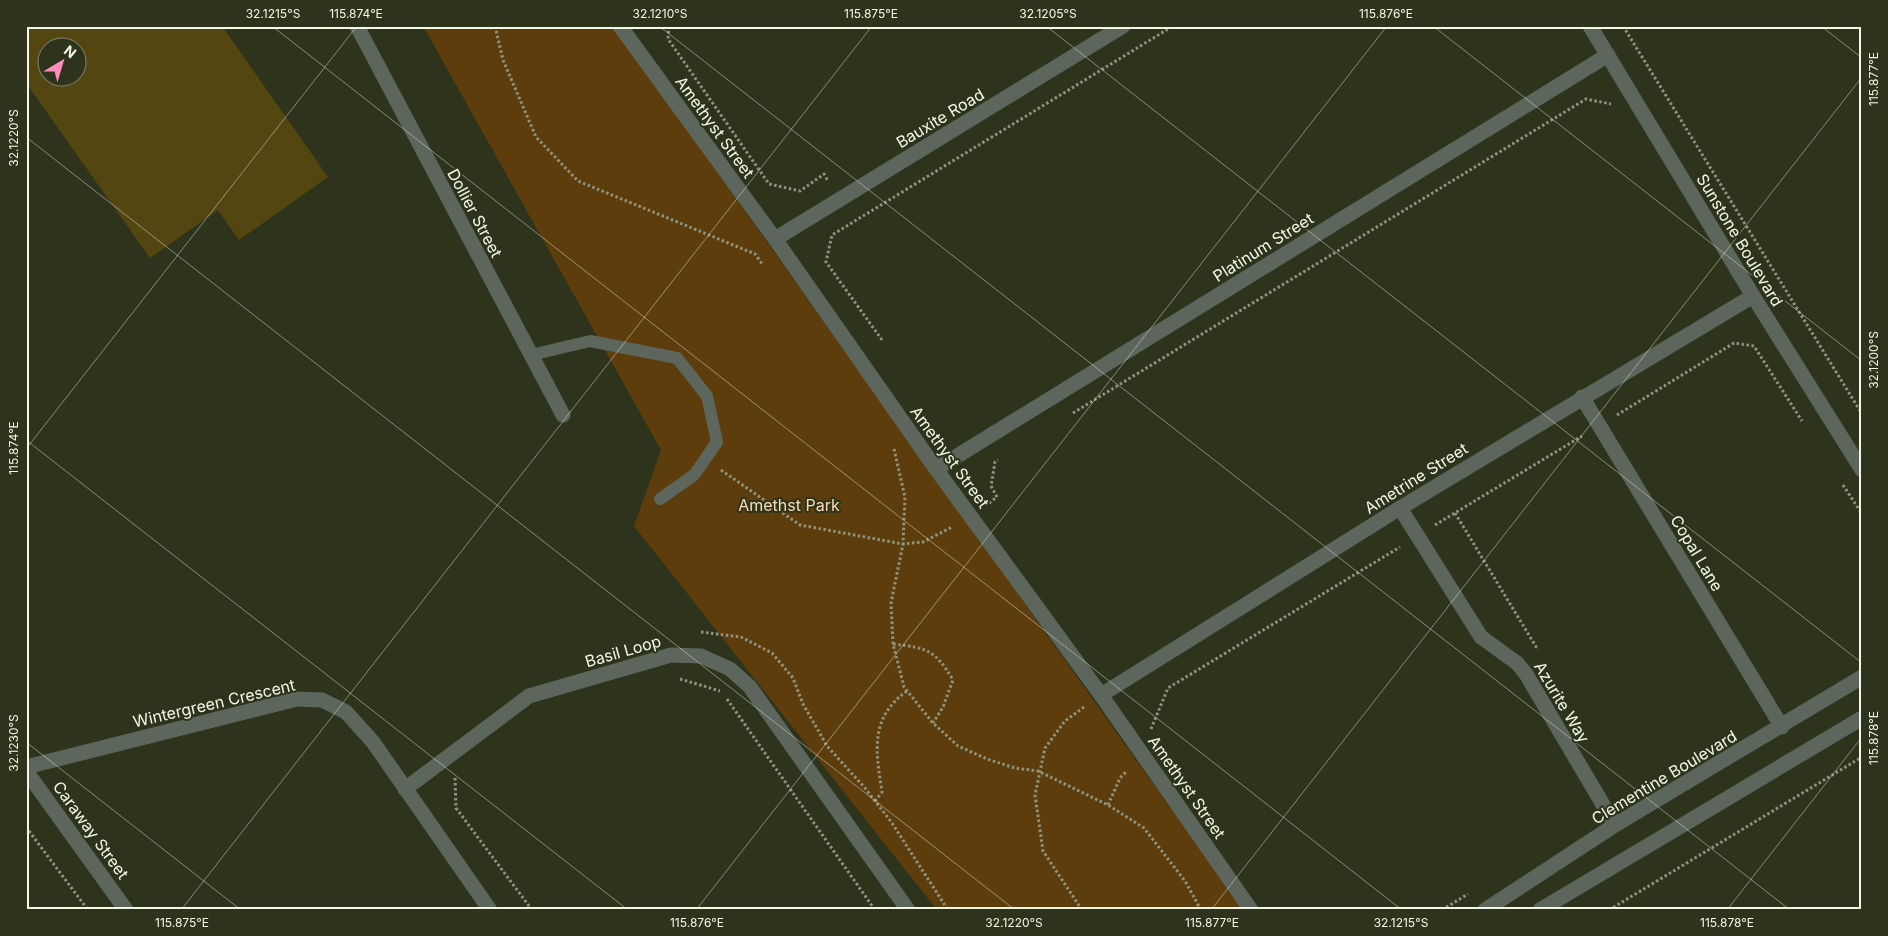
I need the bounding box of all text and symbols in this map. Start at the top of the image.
text: 32.1215°S [246,6,301,21]
text: 115.874°E [329,6,383,21]
text: 32.1210°S [633,6,688,21]
text: 115.875°E [844,6,898,21]
text: 32.1205°S [1019,6,1077,21]
text: 115.876°E [1359,6,1413,21]
north arrow [38,38,88,88]
text: N [61,41,80,61]
text: 115.877°E [1866,52,1881,106]
street label: Amethyst Street [671,72,759,182]
street label: Bauxite Road [892,84,988,152]
text: 32.1220°S [6,109,21,167]
street label: Dollier Street [443,165,507,261]
street label: Sunstone Boulevard [1692,170,1788,310]
street label: Platinum Street [1209,208,1317,286]
text: 32.1200°S [1866,331,1881,389]
street label: Amethyst Street [906,402,994,512]
text: 115.874°E [6,421,21,475]
street label: Ametrine Street [1361,438,1471,518]
park label: Amethst Park [738,495,840,515]
street label: Copal Lane [1666,511,1728,595]
street label: Basil Loop [583,631,663,671]
street label: Azurite Way [1530,658,1594,746]
street label: Wintergreen Crescent [131,675,297,731]
text: 115.878°E [1866,711,1881,765]
text: 32.1230°S [6,714,21,772]
street label: Clementine Boulevard [1588,726,1740,828]
street label: Amethyst Street [1144,732,1230,842]
street label: Caraway Street [49,777,133,883]
text: 115.875°E [155,915,209,930]
text: 115.876°E [670,915,724,930]
text: 32.1220°S [985,915,1043,930]
text: 115.877°E [1185,915,1239,930]
text: 32.1215°S [1374,915,1429,930]
text: 115.878°E [1700,915,1754,930]

